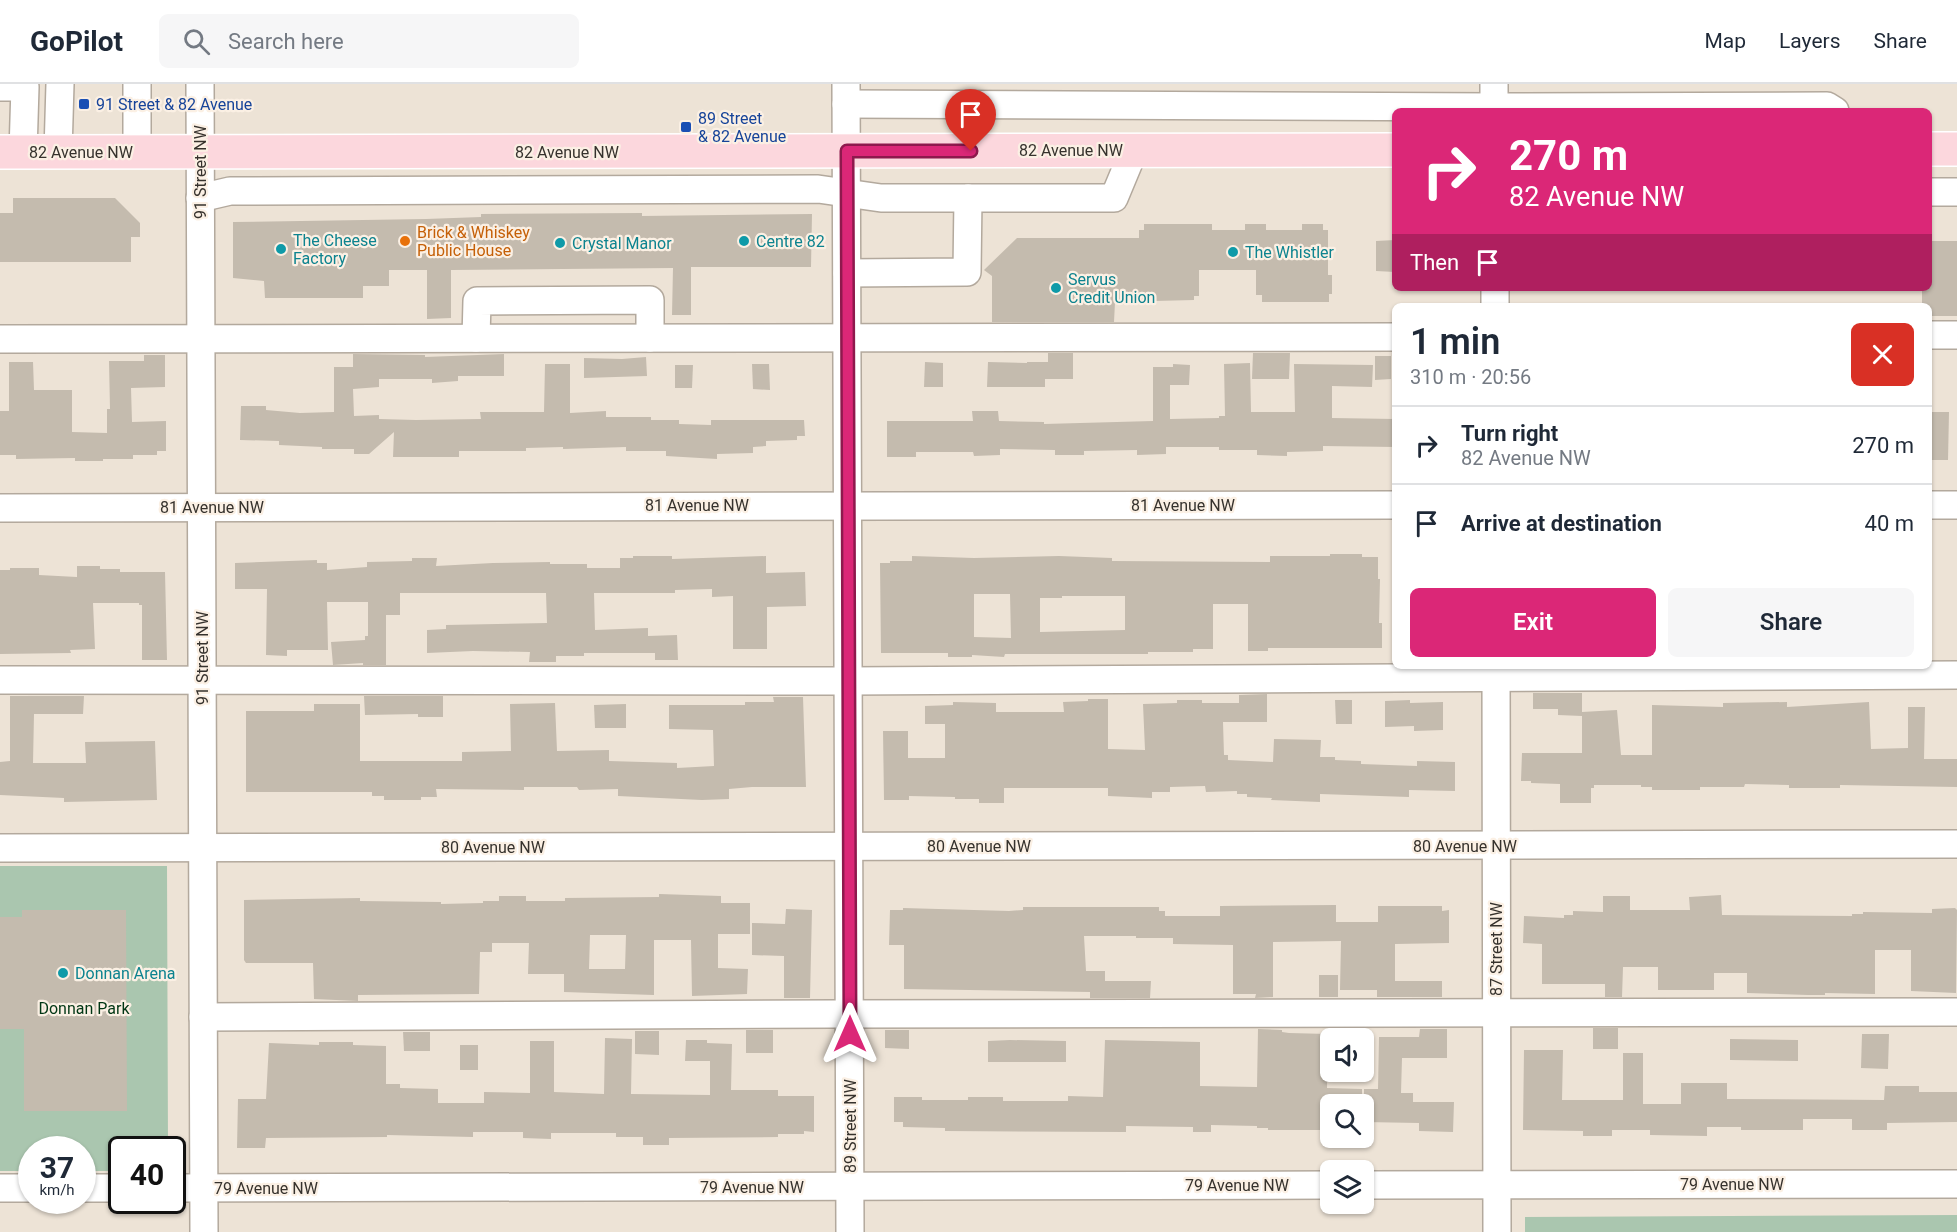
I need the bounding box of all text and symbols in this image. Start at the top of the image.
search box [159,14,579,68]
text: GoPilot [30,25,123,58]
icon: search [180,25,213,58]
text: Search here [228,29,344,54]
text: Map [1704,29,1746,53]
text: Layers [1779,29,1840,53]
text: Share [1873,29,1927,53]
pin [945,89,996,151]
place label: 91 Street & 82 Avenue [96,95,252,114]
marker: 91 Street & 82 Avenue [77,97,91,111]
icon: arrive [954,98,987,131]
place label: 89 Street & 82 Avenue [698,109,786,146]
marker: 89 Street & 82 Avenue [679,120,693,134]
street label: 91 Street NW [191,125,210,219]
text: 270 m [1509,131,1628,180]
icon: right [1410,132,1488,210]
street label: 82 Avenue NW [1019,141,1123,160]
street label: 82 Avenue NW [29,143,133,162]
street label: 82 Avenue NW [515,143,619,162]
text: 82 Avenue NW [1509,181,1684,213]
place label: Brick & Whiskey Public House [417,223,530,260]
place label: The Cheese Factory [293,231,377,268]
place label: Centre 82 [756,232,825,251]
marker: Brick & Whiskey Public House [398,234,412,248]
place label: Crystal Manor [572,234,672,253]
marker: Centre 82 [737,234,751,248]
marker: Crystal Manor [553,236,567,250]
marker: The Cheese Factory [274,242,288,256]
place label: The Whistler [1245,243,1335,262]
marker: The Whistler [1226,245,1240,259]
icon: arrive [1471,246,1504,279]
text: Then [1410,250,1459,275]
place label: Servus Credit Union [1068,270,1155,307]
marker: Servus Credit Union [1049,281,1063,295]
text: 1 min [1410,321,1500,363]
button: close [1851,323,1914,386]
text: 310 m · 20:56 [1410,365,1531,389]
text: Turn right [1461,421,1558,446]
icon: right [1410,429,1443,462]
text: 270 m [1852,433,1914,458]
text: 82 Avenue NW [1461,446,1591,470]
street label: 81 Avenue NW [645,496,749,515]
street label: 81 Avenue NW [1131,496,1235,515]
street label: 81 Avenue NW [160,498,264,517]
icon: arrive [1410,507,1443,540]
text: Arrive at destination [1461,511,1662,536]
text: 40 m [1865,511,1914,536]
button: Exit [1410,588,1656,657]
button: Share [1668,588,1914,657]
street label: 91 Street NW [193,611,212,705]
street label: 80 Avenue NW [927,837,1031,856]
street label: 80 Avenue NW [1413,837,1517,856]
street label: 80 Avenue NW [441,838,545,857]
street label: 87 Street NW [1487,902,1506,996]
place label: Donnan Arena [75,964,176,983]
marker: Donnan Arena [56,966,70,980]
park label: Donnan Park [38,999,130,1018]
position arrow [818,1002,882,1066]
map controls [1320,1028,1374,1214]
button: sound [1320,1028,1374,1082]
street label: 89 Street NW [841,1079,860,1173]
button: search [1320,1094,1374,1148]
speed limit sign: 40 [108,1136,186,1214]
text: 37 [40,1150,74,1185]
button: layers [1320,1160,1374,1214]
street label: 79 Avenue NW [1680,1175,1784,1194]
street label: 79 Avenue NW [1185,1176,1289,1195]
street label: 79 Avenue NW [700,1178,804,1197]
street label: 79 Avenue NW [214,1179,318,1198]
text: km/h [39,1181,75,1199]

